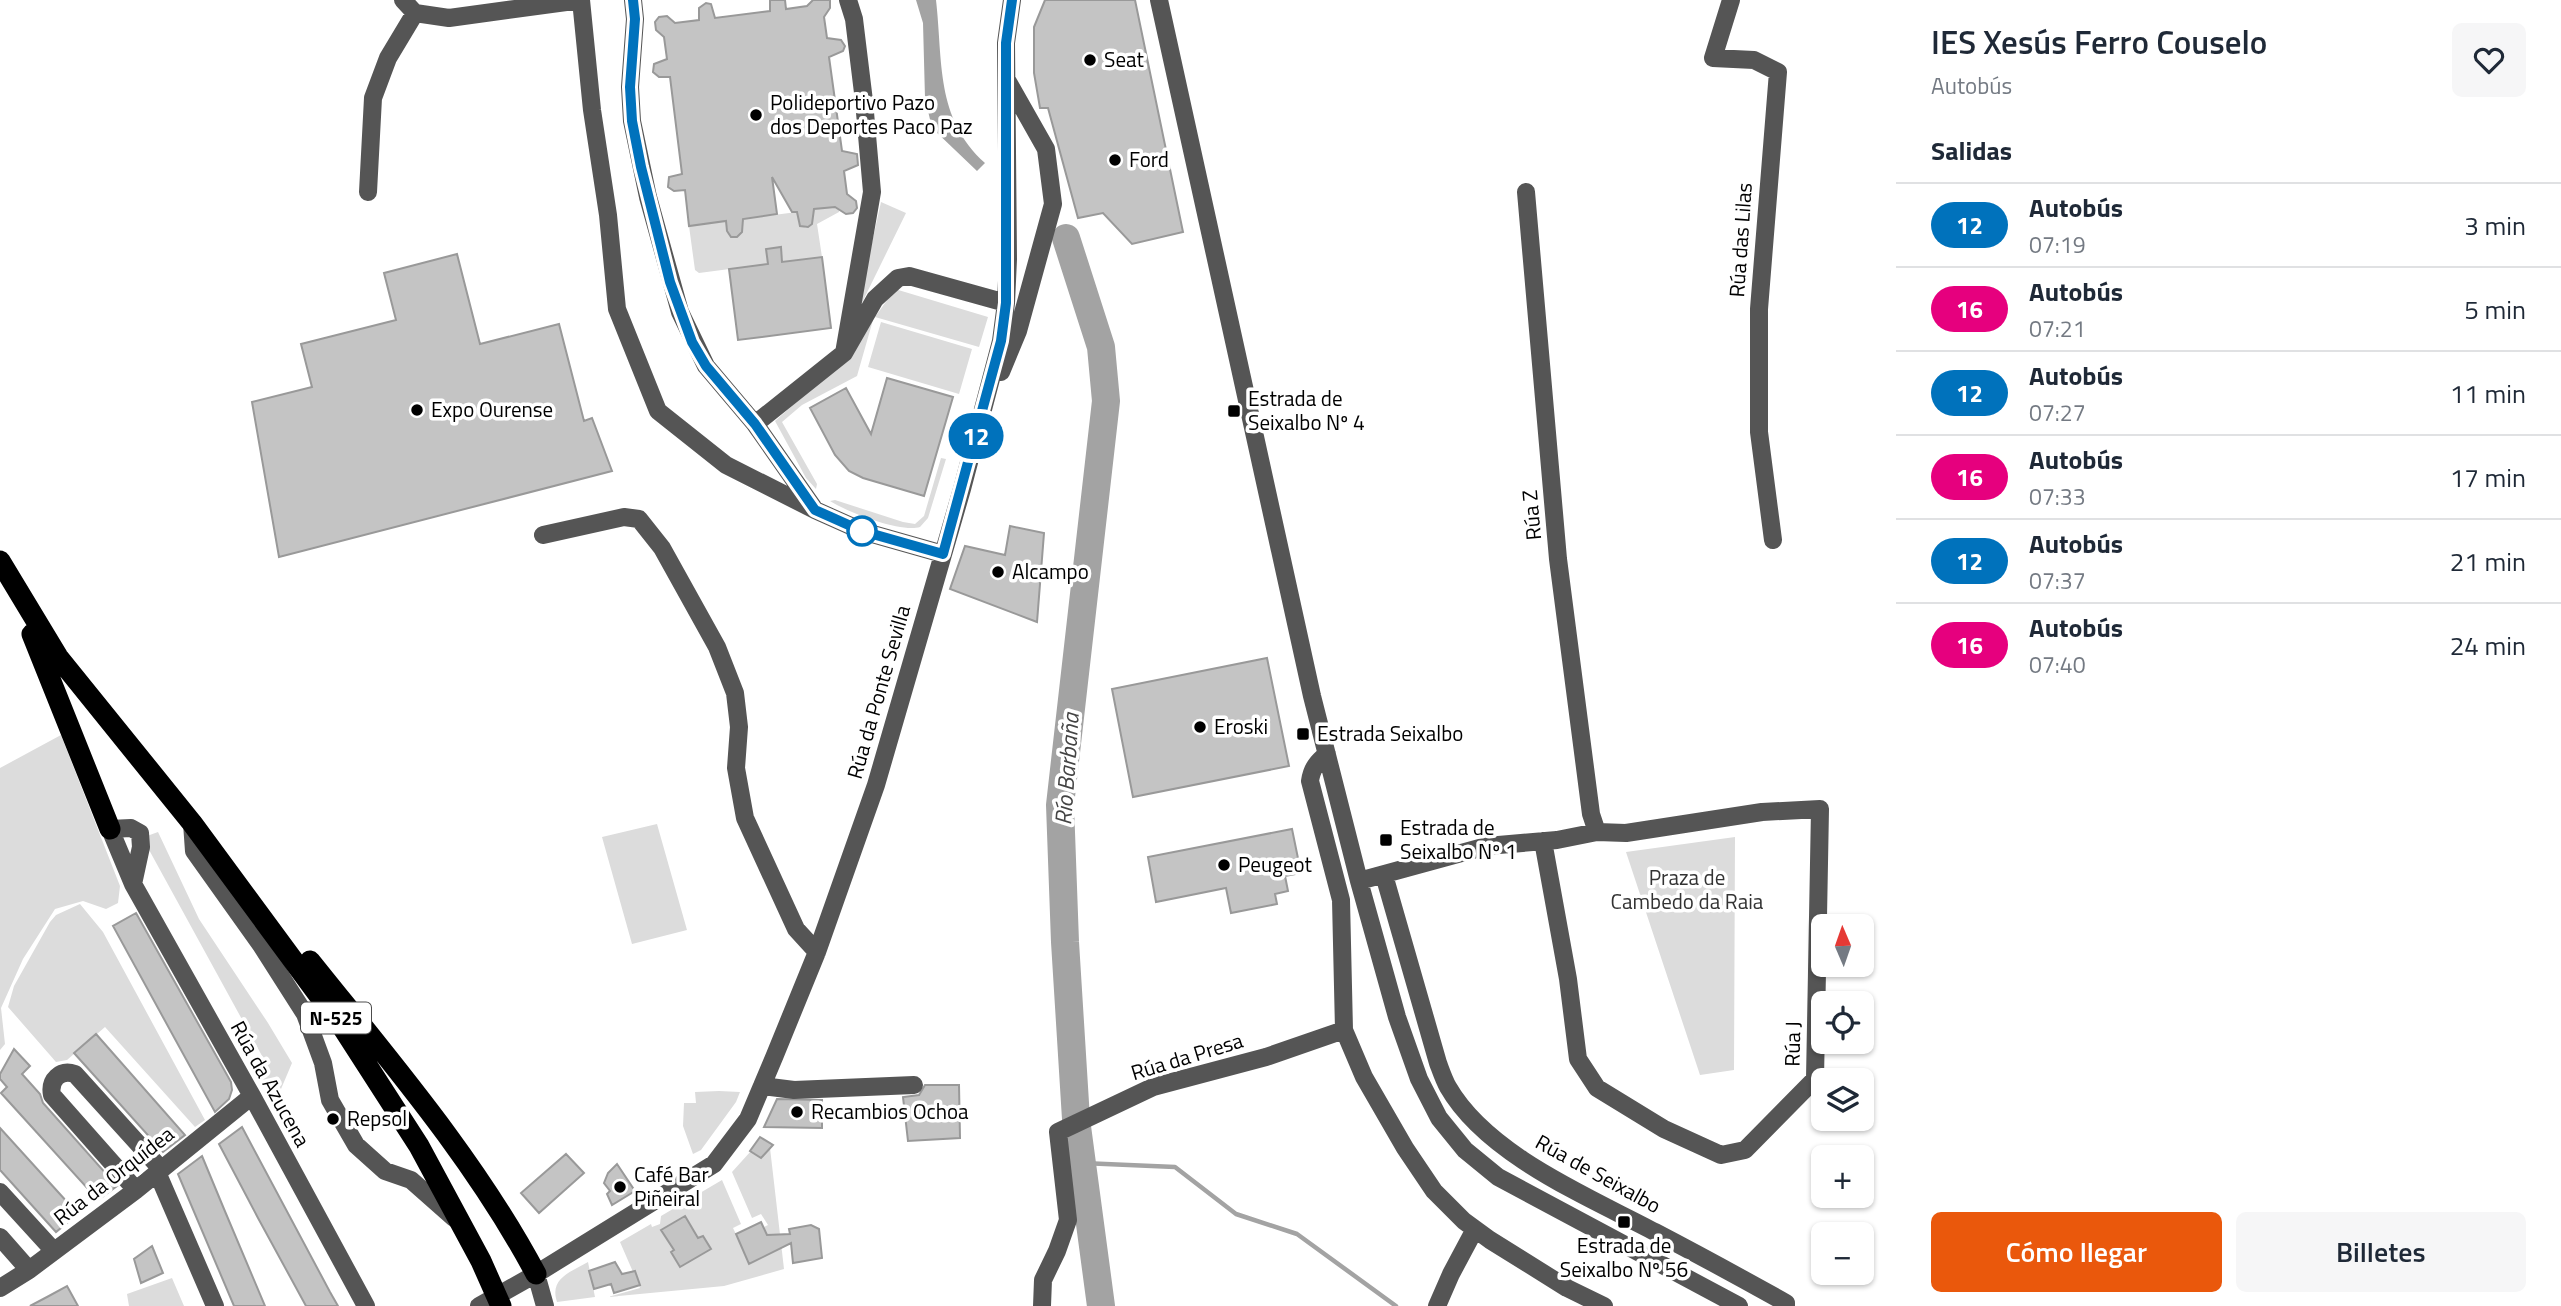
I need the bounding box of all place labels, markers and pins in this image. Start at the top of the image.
place label: Seat [1104,43,1145,75]
marker: Seat [1082,52,1098,68]
place label: Polideportivo Pazo dos Deportes Paco Paz [770,86,973,142]
marker: Polideportivo Pazo dos Deportes Paco Paz [748,107,764,123]
place label: Ford [1129,143,1169,175]
marker: Ford [1107,152,1123,168]
place label: Estrada de Seixalbo Nº 4 [1248,382,1365,438]
place label: Expo Ourense [431,393,553,425]
marker: Expo Ourense [409,402,425,418]
marker: Estrada de Seixalbo Nº 4 [1226,403,1242,419]
unlabelled marker [847,516,877,546]
place label: Alcampo [1012,555,1089,587]
marker: Alcampo [990,564,1006,580]
place label: Eroski [1214,710,1268,742]
place label: Estrada Seixalbo [1317,717,1463,749]
marker: Eroski [1192,719,1208,735]
marker: Estrada Seixalbo [1295,726,1311,742]
place label: Estrada de Seixalbo Nº 1 [1400,811,1517,867]
marker: Estrada de Seixalbo Nº 1 [1378,832,1394,848]
place label: Peugeot [1238,848,1313,880]
marker: Peugeot [1216,857,1232,873]
place label: Recambios Ochoa [811,1095,969,1127]
place label: Repsol [347,1102,407,1134]
marker: Recambios Ochoa [789,1104,805,1120]
marker: Repsol [325,1111,341,1127]
place label: Café Bar Piñeiral [634,1158,709,1214]
marker: Café Bar Piñeiral [612,1179,628,1195]
marker: Estrada de Seixalbo Nº 56 [1616,1214,1632,1230]
place label: Estrada de Seixalbo Nº 56 [1560,1229,1688,1285]

